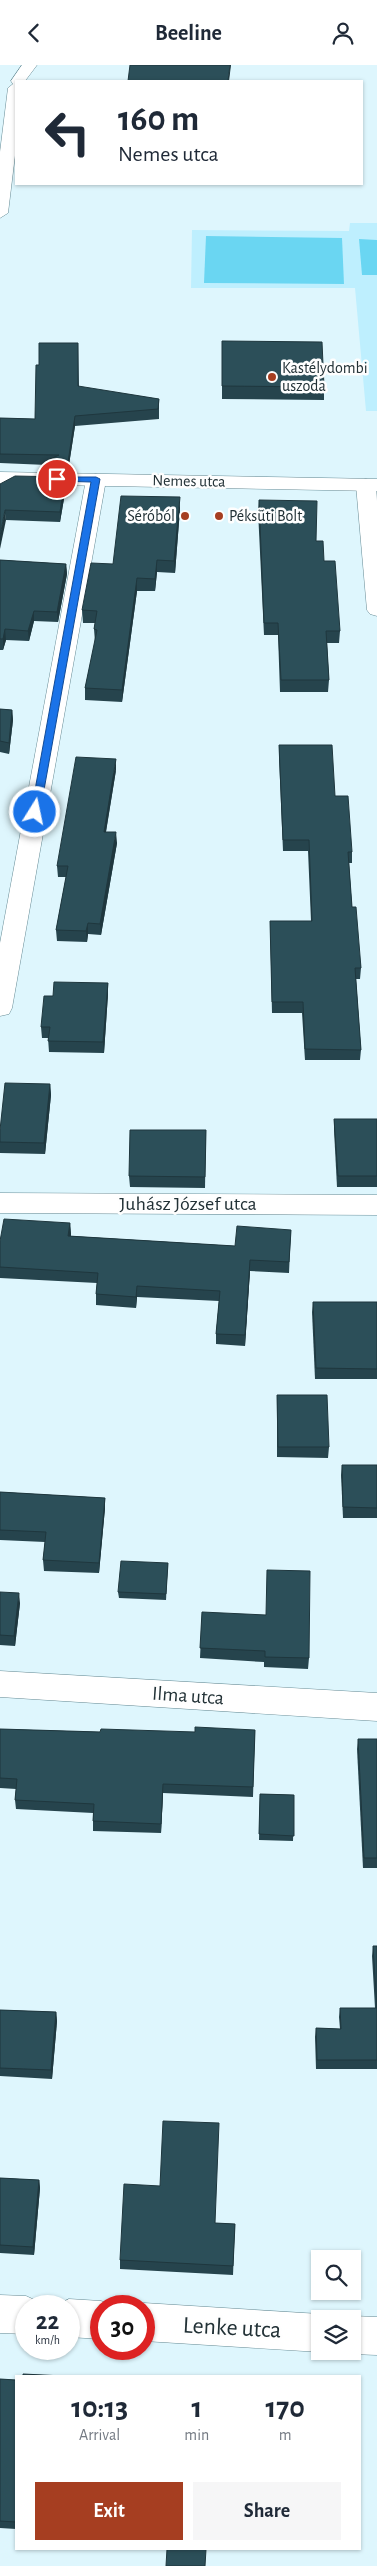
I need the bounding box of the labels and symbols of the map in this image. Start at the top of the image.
place label: Kastélydombi uszoda [282,360,368,394]
marker: Kastélydombi uszoda [266,371,278,383]
pin [36,458,78,500]
street label: Nemes utca [152,472,226,490]
place label: Séróból [127,508,175,524]
place label: Péksüti Bolt [229,508,302,524]
marker: Séróból [179,510,191,522]
marker: Péksüti Bolt [213,510,225,522]
position arrow [8,785,60,837]
street label: Juhász József utca [119,1194,257,1214]
street label: Ilma utca [151,1684,225,1708]
speed limit sign: 30 [90,2295,155,2360]
street label: Lenke utca [182,2313,282,2343]

